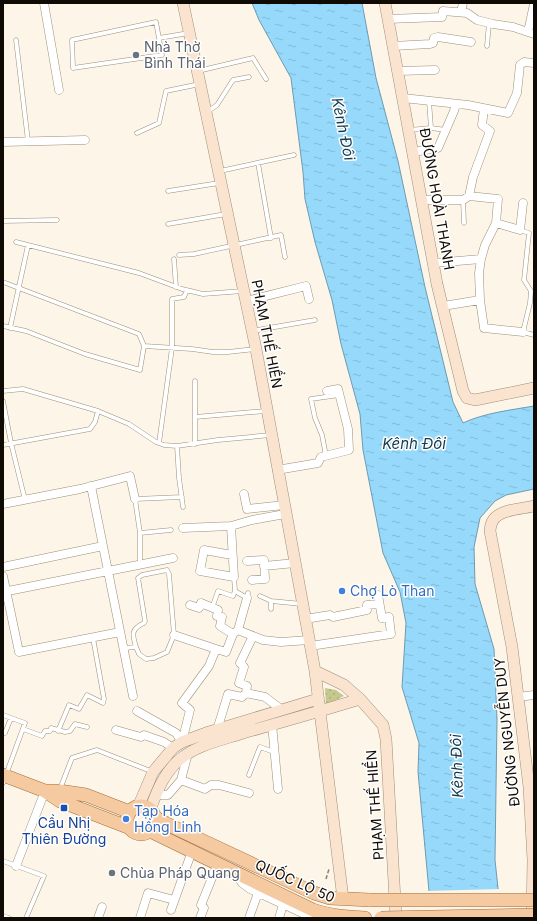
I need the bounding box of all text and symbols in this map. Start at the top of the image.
place label: Nhà Thờ Bình Thái [144,38,206,71]
marker: Nhà Thờ Bình Thái [131,50,141,60]
water label: Kênh Đôi [328,96,359,162]
street label: ĐƯỜNG HOÀI THANH [417,126,458,271]
street label: PHẠM THẾ HIỂN [249,277,289,390]
water label: Kênh Đôi [382,434,446,453]
place label: Chợ Lò Than [350,582,435,599]
marker: Chợ Lò Than [337,586,347,596]
street label: ĐƯỜNG NGUYỄN DUY [487,656,523,808]
water label: Kênh Đôi [446,733,467,798]
street label: PHẠM THẾ HIỂN [359,749,387,861]
place label: Tạp Hóa Hồng Linh [134,802,201,835]
marker: Cầu Nhị Thiên Đường [59,803,69,813]
place label: Cầu Nhị Thiên Đường [22,814,106,847]
marker: Tạp Hóa Hồng Linh [121,814,131,824]
street label: QUỐC LỘ 50 [253,853,339,906]
place label: Chùa Pháp Quang [120,864,240,881]
marker: Chùa Pháp Quang [107,868,117,878]

